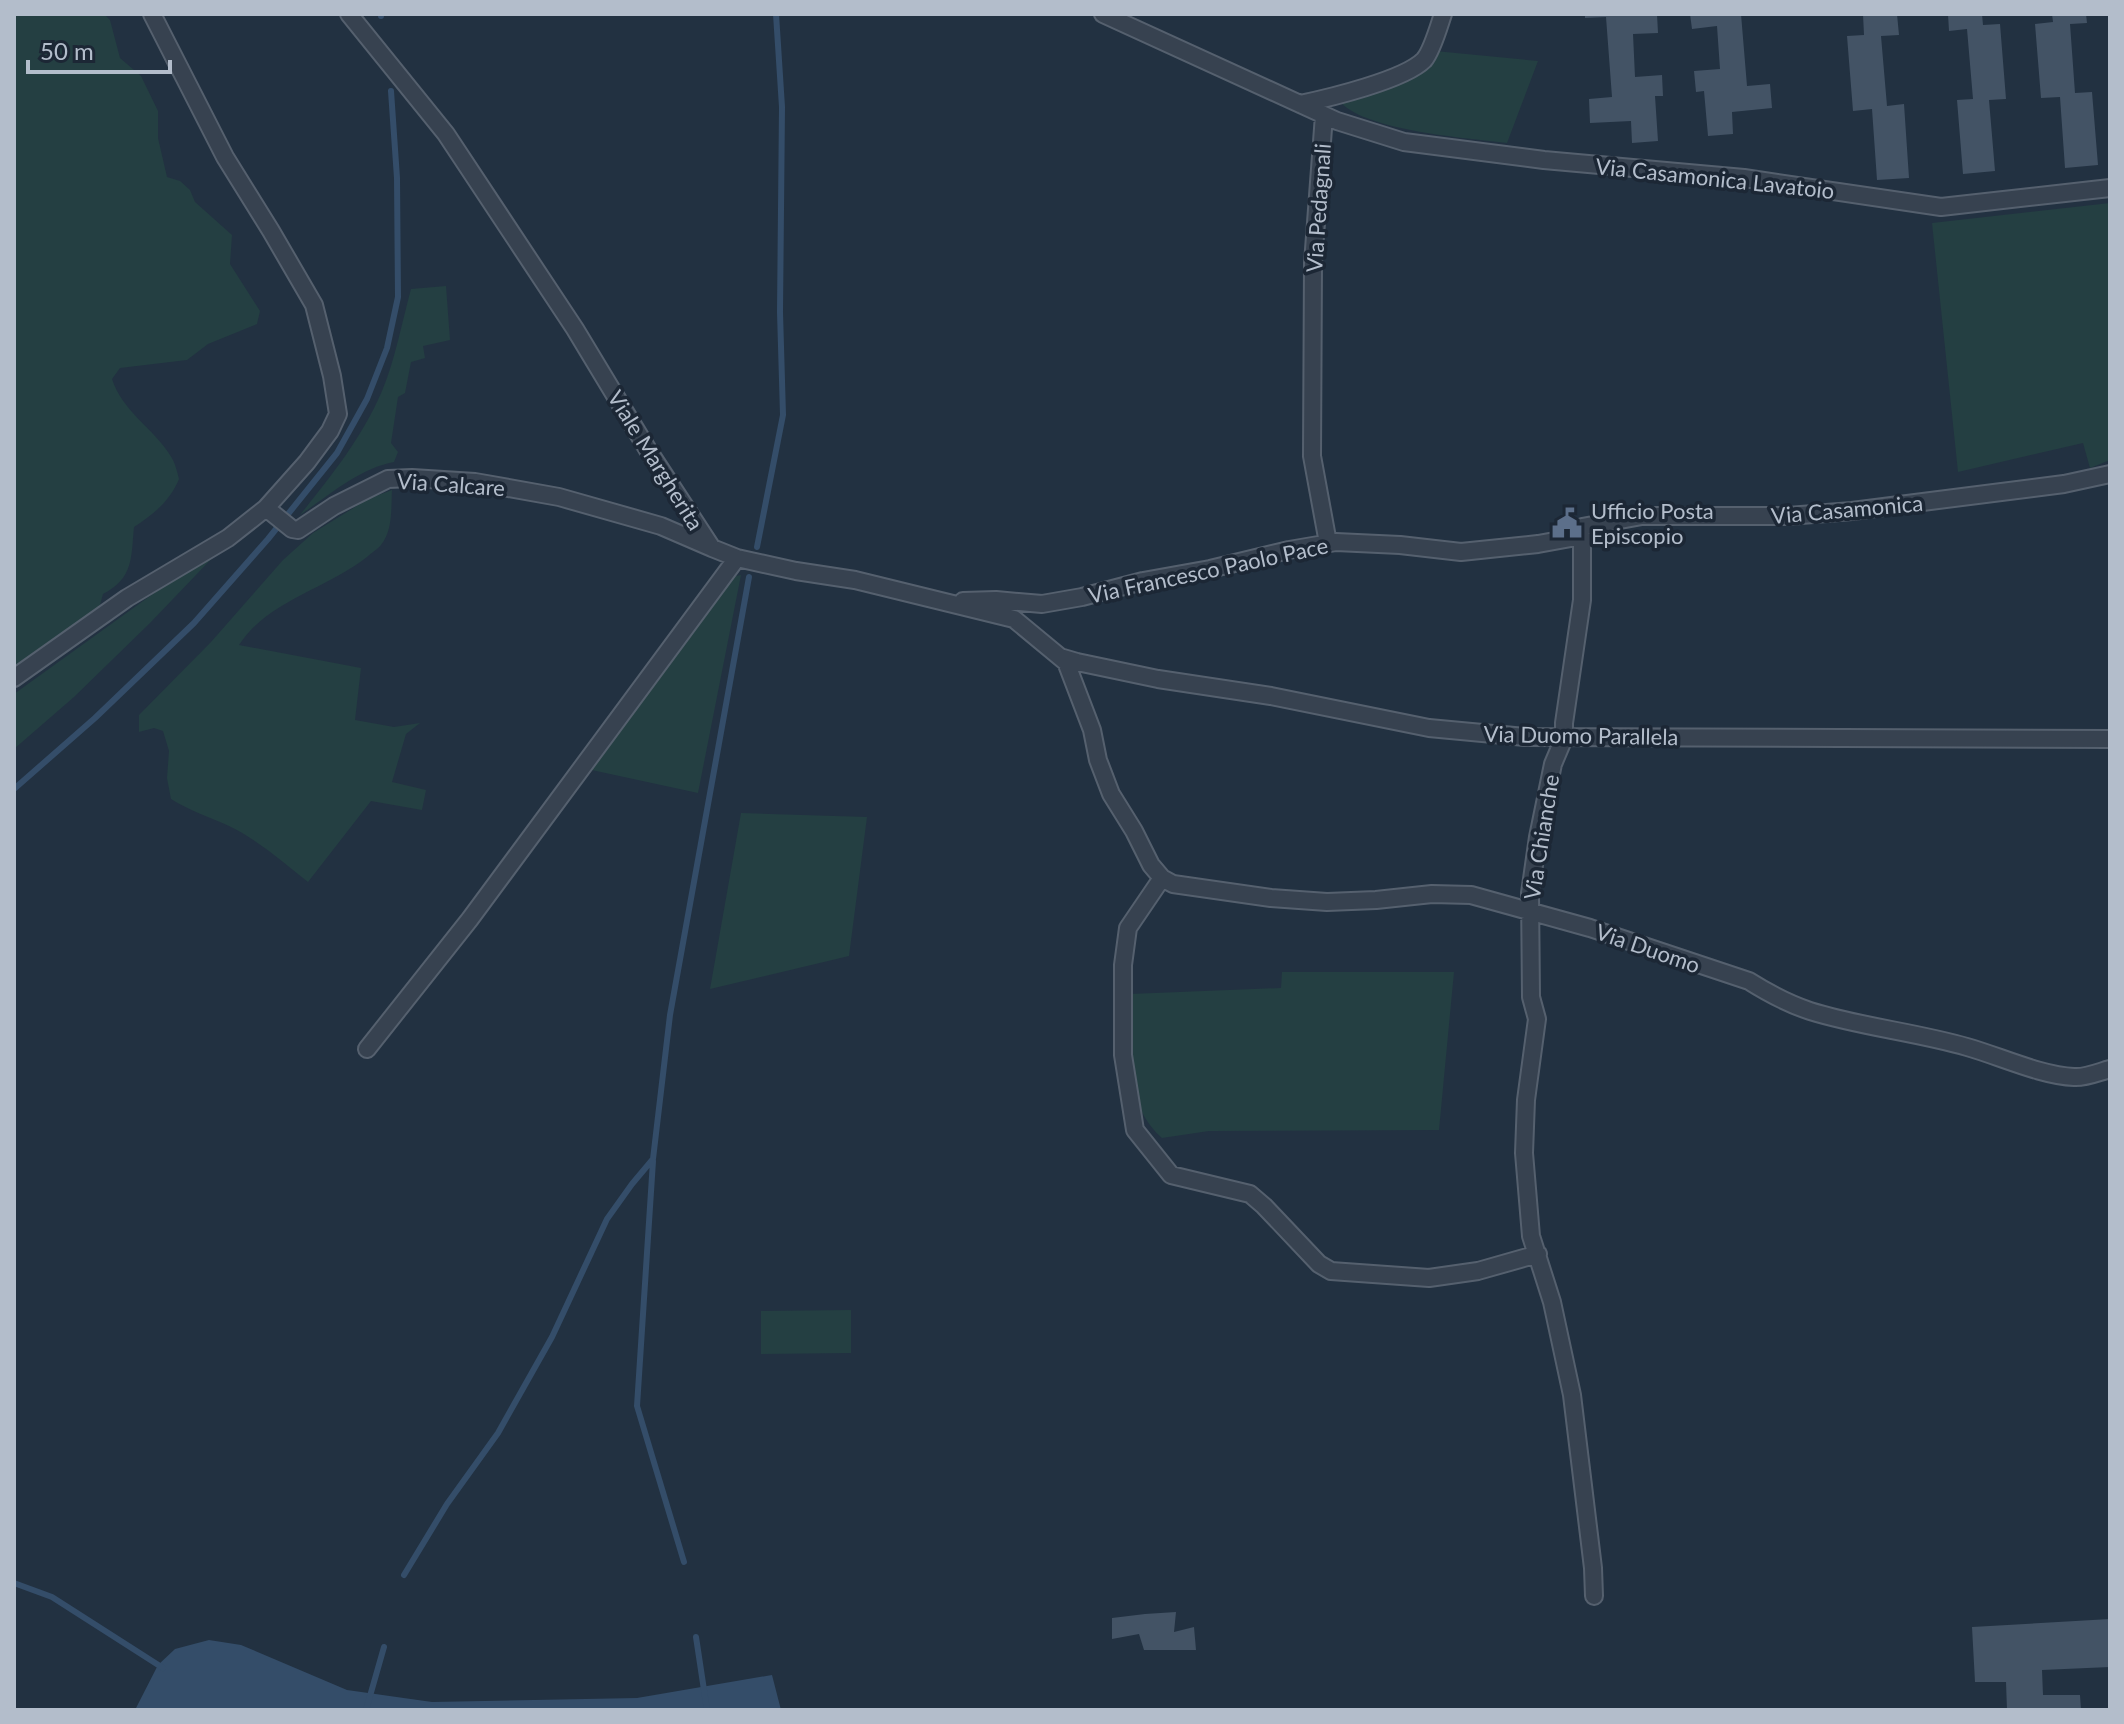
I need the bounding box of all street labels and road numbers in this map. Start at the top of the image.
street label: Via Pedagnali [1300,143,1336,273]
street label: Via Casamonica Lavatoio [1594,152,1836,204]
street label: Viale Margherita [602,385,710,535]
street label: Via Calcare [396,467,506,501]
street label: Via Casamonica [1770,489,1924,529]
street label: Via Francesco Paolo Pace [1086,531,1330,609]
street label: Via Duomo Parallela [1483,720,1679,750]
street label: Via Chianche [1518,772,1564,902]
street label: Via Duomo [1592,918,1704,978]

